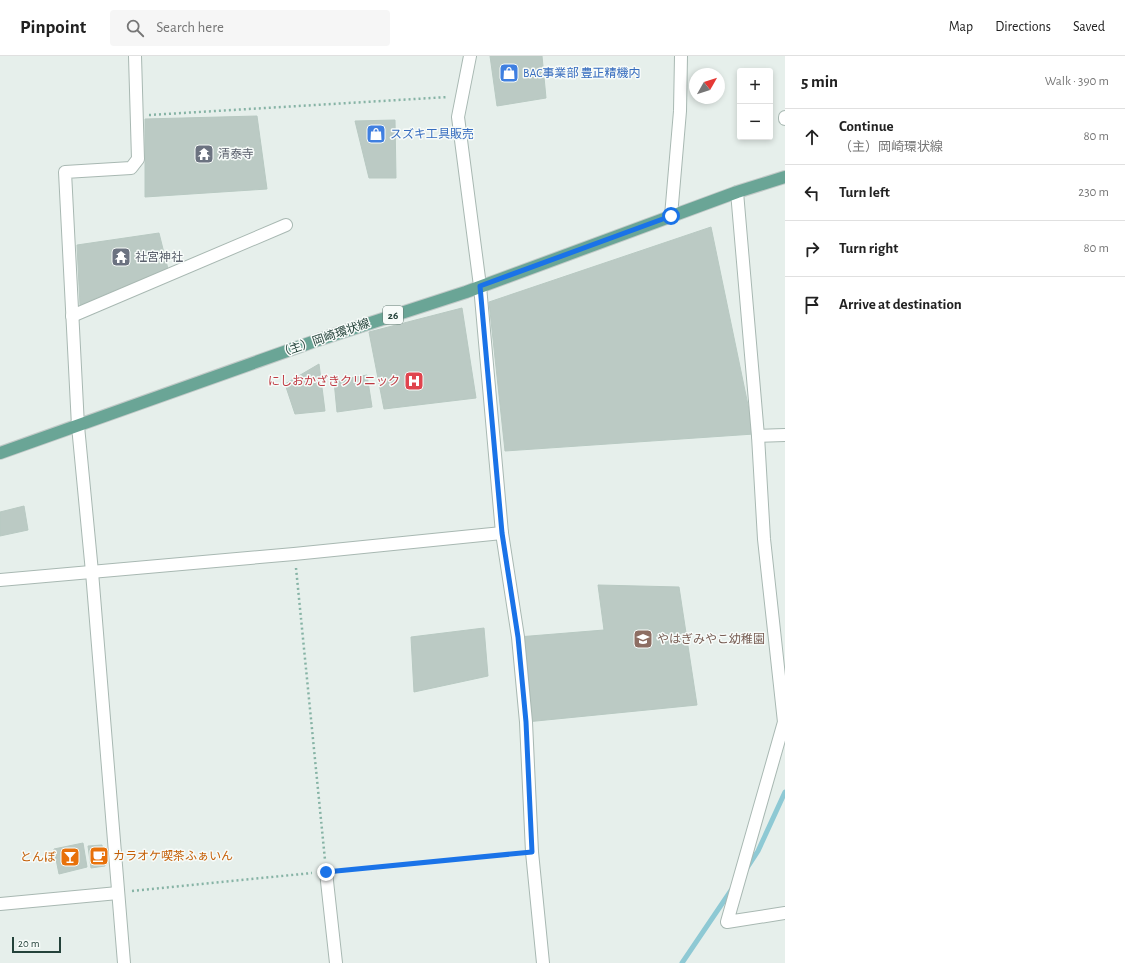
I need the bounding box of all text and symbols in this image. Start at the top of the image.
search box [110,10,390,46]
icon: search [124,17,146,39]
text: Pinpoint [20,18,86,37]
text: Search here [156,20,224,35]
text: Map [949,20,973,34]
text: Directions [995,20,1051,34]
text: Saved [1073,20,1105,34]
shop icon: BAC事業部 豊正精機内 [498,62,520,84]
place label: BAC事業部 豊正精機内 [523,66,640,79]
north arrow [689,68,725,104]
map controls [737,68,773,140]
button: + [737,68,773,104]
text: 5 min [801,73,838,90]
text: Walk · 390 m [1045,75,1109,88]
button: − [737,104,773,140]
text: Continue [839,119,894,134]
shop icon: スズキ工具販売 [365,123,387,145]
icon: ahead [801,126,823,148]
place label: スズキ工具販売 [390,127,474,140]
text: 80 m [1083,130,1109,143]
text: （主）岡崎環状線 [839,141,943,154]
temple icon: 清泰寺 [193,143,215,165]
place label: 清泰寺 [218,147,254,160]
icon: left [801,182,823,204]
text: Turn left [839,185,890,200]
text: 230 m [1078,186,1109,199]
route start [662,207,680,225]
icon: right [801,238,823,260]
text: Turn right [839,241,898,256]
text: 80 m [1083,242,1109,255]
temple icon: 社宮神社 [110,246,132,268]
place label: 社宮神社 [135,251,183,263]
icon: arrive [801,294,823,316]
text: Arrive at destination [839,297,962,312]
road number: 26 [383,306,403,324]
street label: （主）岡崎環状線 [276,316,371,359]
hospital icon: にしおかざきクリニック [403,370,425,392]
place label: にしおかざきクリニック [268,374,400,387]
school or university icon: やはぎみやこ幼稚園 [632,628,654,650]
place label: やはぎみやこ幼稚園 [657,632,765,645]
cafe icon: カラオケ喫茶ふぁいん [88,845,110,867]
bar icon: とんぼ [59,846,81,868]
place label: カラオケ喫茶ふぁいん [113,850,233,862]
place label: とんぼ [20,851,56,863]
route end [317,863,335,881]
scale bar [12,935,61,954]
text: 20 m [18,938,39,949]

